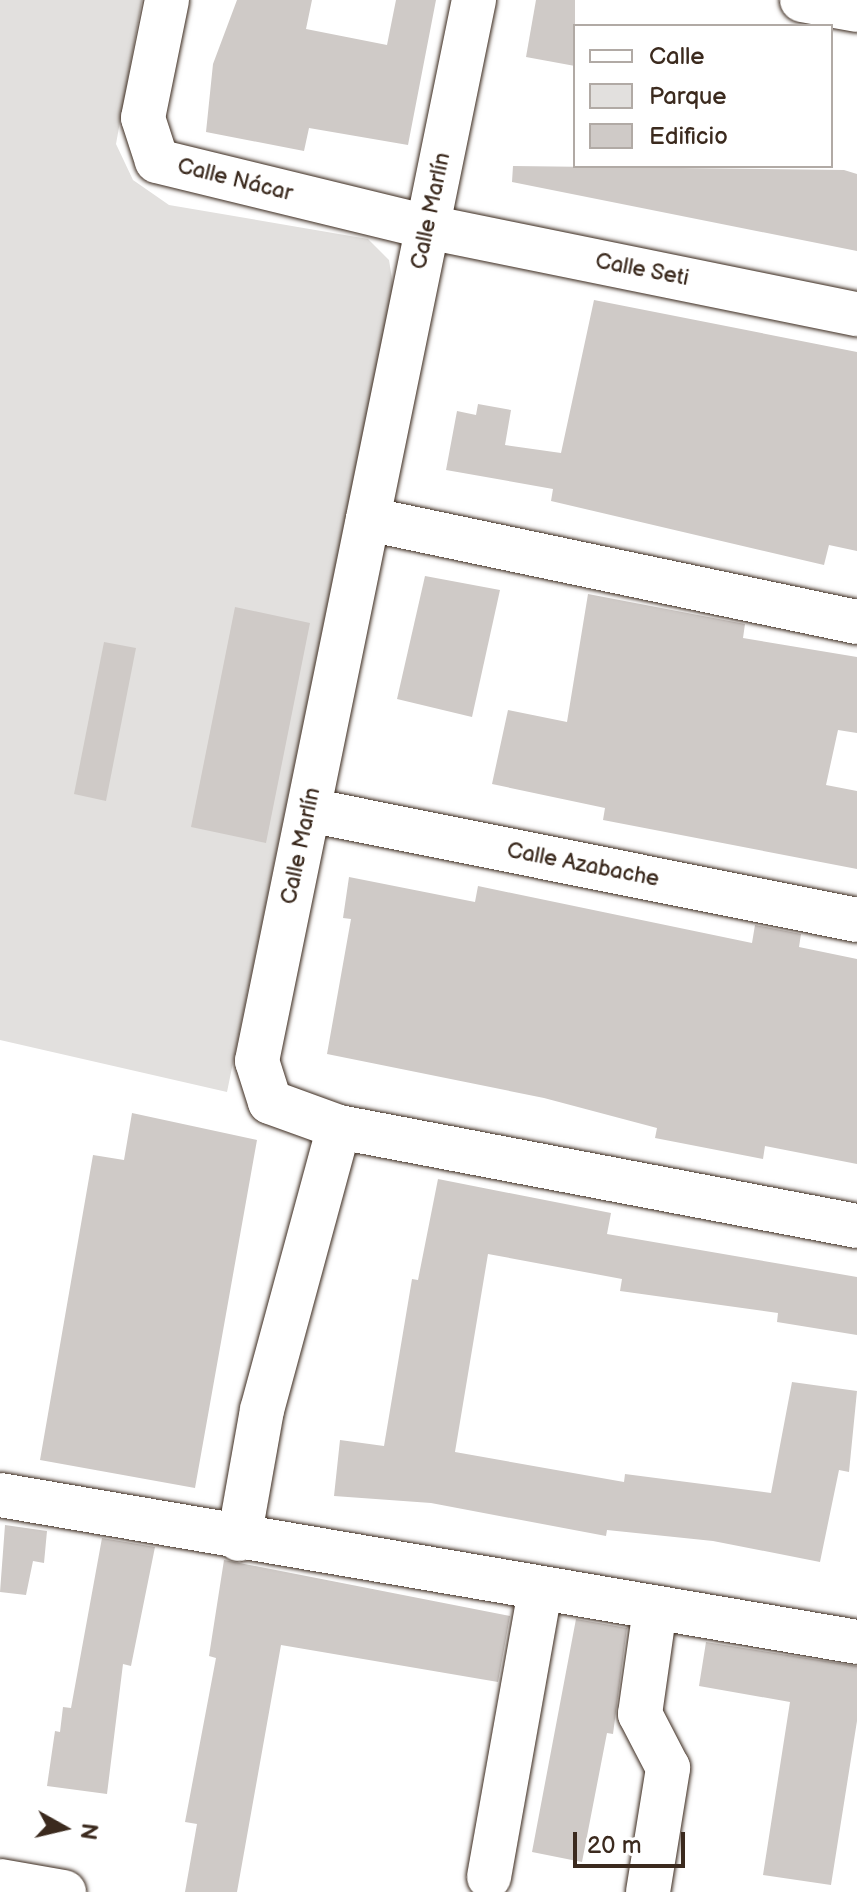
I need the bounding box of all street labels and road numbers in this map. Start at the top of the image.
street label: Calle Marlín [406,150,456,272]
street label: Calle Nácar [175,153,295,207]
street label: Calle Seti [593,248,691,292]
street label: Calle Marlín [276,785,326,907]
street label: Calle Azabache [505,837,661,893]

